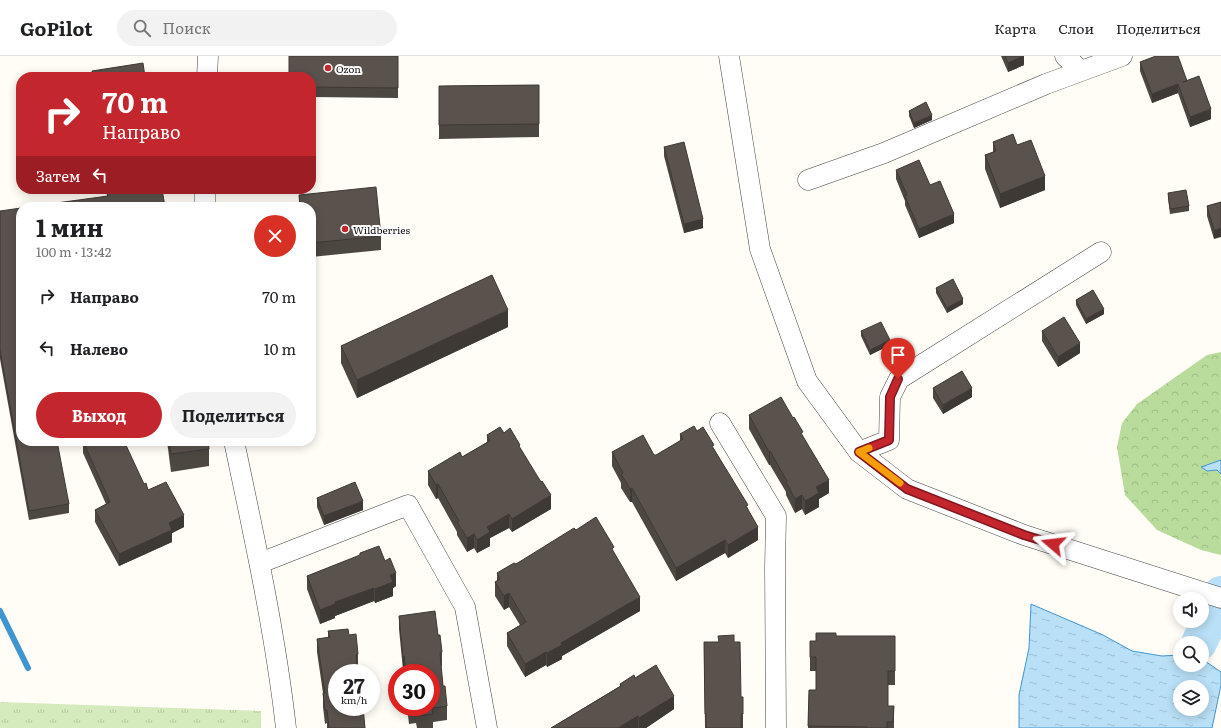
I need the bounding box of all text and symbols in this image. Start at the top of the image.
search box [117,10,397,46]
text: GoPilot [20,14,93,42]
text: Поиск [163,16,211,39]
icon: search [131,17,153,39]
text: Карта [994,18,1036,38]
text: Слои [1058,18,1094,38]
text: Поделиться [1116,18,1201,38]
place label: Ozon [336,61,361,76]
marker: Ozon [323,63,333,73]
text: 70 m [102,80,168,122]
icon: right [36,88,88,140]
text: Направо [102,118,180,145]
text: Затем [36,164,81,187]
icon: left [89,164,111,186]
text: 1 мин [36,209,103,244]
button: close [254,215,296,257]
place label: Wildberries [353,222,410,237]
marker: Wildberries [340,224,350,234]
text: 100 m · 13:42 [36,242,111,261]
icon: right [36,285,58,307]
text: Направо [70,285,139,308]
text: 70 m [262,285,296,308]
icon: left [36,337,58,359]
text: Налево [70,337,128,360]
text: 10 m [264,337,296,360]
pin [881,338,915,379]
icon: arrive [887,344,909,366]
button: Выход [36,392,162,438]
button: Поделиться [170,392,296,438]
position arrow [1032,523,1074,565]
map controls [1173,592,1209,716]
button: sound [1173,592,1209,628]
button: search [1173,636,1209,672]
speed limit sign: 30 [388,664,440,716]
text: 27 [343,670,365,700]
button: layers [1173,680,1209,716]
text: km/h [341,692,367,707]

